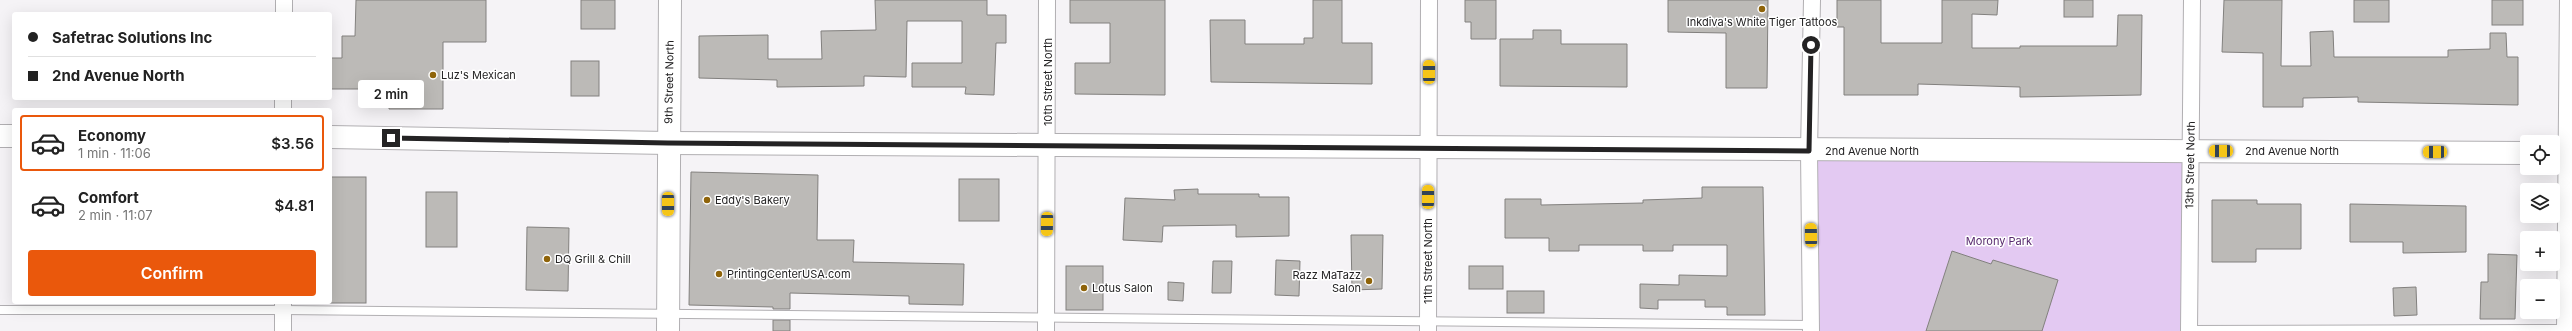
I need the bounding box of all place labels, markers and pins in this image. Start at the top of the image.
marker: Inkdiva's White Tiger Tattoos [1757,4,1767,14]
place label: Inkdiva's White Tiger Tattoos [1687,15,1837,29]
place label: Luz's Mexican [441,68,516,82]
marker: Luz's Mexican [428,70,438,80]
place label: Eddy's Bakery [715,193,790,207]
marker: Eddy's Bakery [702,195,712,205]
place label: DQ Grill & Chill [555,252,631,266]
marker: DQ Grill & Chill [542,254,552,264]
place label: PrintingCenterUSA.com [727,267,851,281]
place label: Razz MaTazz Salon [1293,268,1361,295]
marker: PrintingCenterUSA.com [714,269,724,279]
marker: Razz MaTazz Salon [1364,276,1374,286]
place label: Lotus Salon [1092,281,1153,295]
marker: Lotus Salon [1079,283,1089,293]

